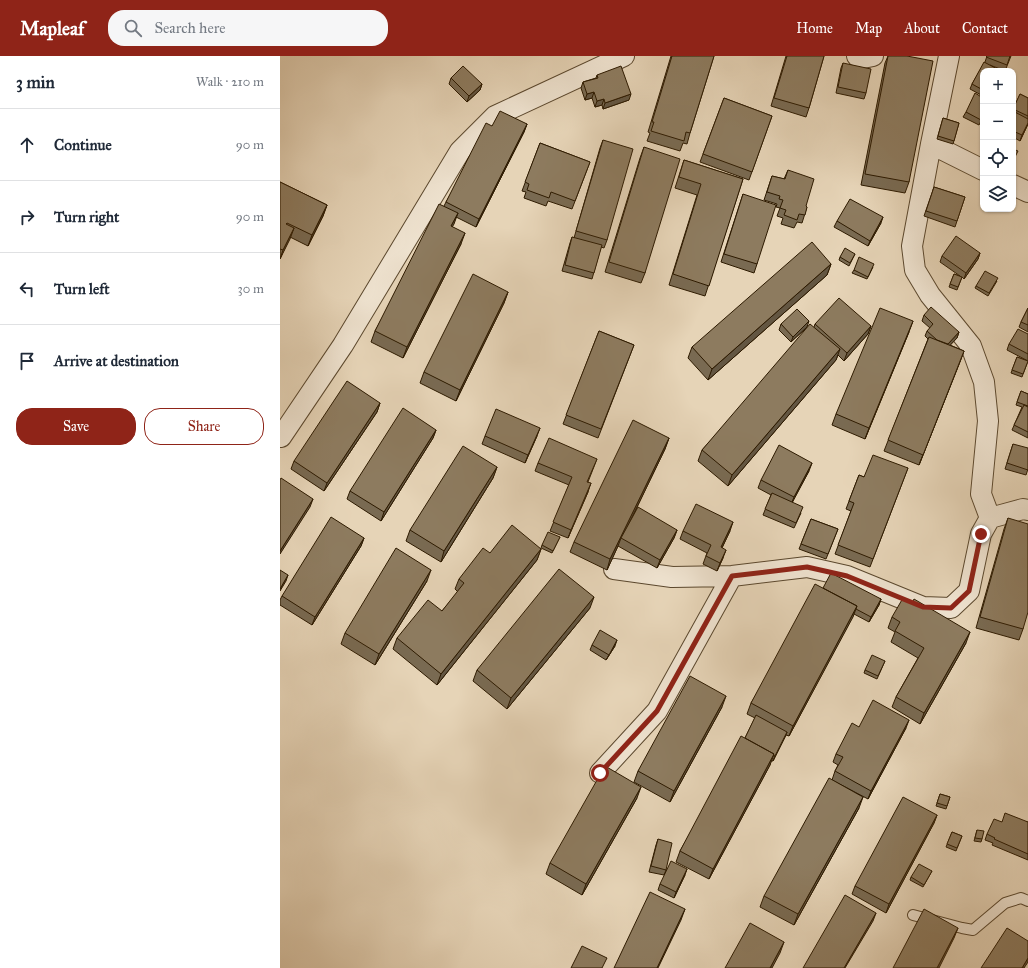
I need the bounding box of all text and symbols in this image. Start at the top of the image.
search box [108,10,388,46]
text: Mapleaf [20,17,84,40]
icon: search [122,17,144,39]
text: Search here [154,19,225,37]
text: Home [796,20,833,37]
text: Map [855,20,882,37]
text: About [904,20,940,37]
text: Contact [962,20,1008,37]
map controls [980,68,1016,212]
button: + [980,68,1016,104]
text: 3 min [16,72,55,93]
text: Walk · 210 m [196,74,264,90]
button: − [980,104,1016,140]
icon: ahead [16,134,38,156]
text: Continue [54,136,112,154]
text: 90 m [236,137,264,153]
button: locate [980,140,1016,176]
button: layers [980,176,1016,212]
icon: right [16,206,38,228]
text: Turn right [54,208,119,226]
text: 90 m [236,209,264,225]
icon: left [16,278,38,300]
text: Turn left [54,280,110,298]
text: 30 m [238,281,264,297]
icon: arrive [16,350,38,372]
text: Arrive at destination [54,352,179,370]
button: Save [16,408,136,445]
button: Share [144,408,264,445]
route end [972,525,990,543]
route start [591,764,609,782]

